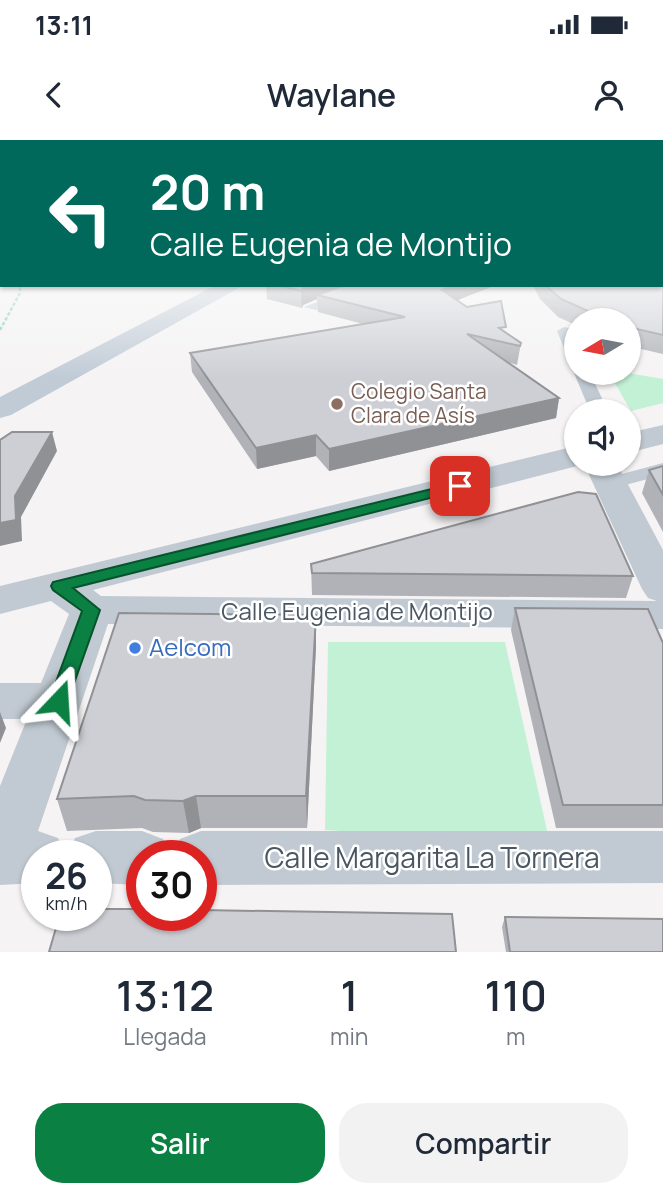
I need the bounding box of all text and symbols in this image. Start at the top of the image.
text: 13:11 [35,7,93,43]
text: Waylane [267,73,396,117]
icon: back [35,76,73,114]
icon: person [590,76,628,114]
text: 20 m [150,158,265,225]
icon: left [35,168,126,259]
text: Calle Eugenia de Montijo [150,222,512,266]
north arrow [564,308,640,385]
map controls [564,308,641,476]
place label: Colegio Santa Clara de Asís [351,377,487,429]
marker: Colegio Santa Clara de Asís [329,396,345,412]
button: sound [564,399,641,476]
pin [430,456,490,516]
icon: arrive [441,467,479,505]
street label: Calle Eugenia de Montijo [221,594,493,627]
place label: Aelcom [149,630,231,663]
marker: Aelcom [127,640,143,656]
position arrow [22,664,96,738]
street label: Calle Margarita La Tornera [265,838,599,876]
speed limit sign: 30 [126,840,217,931]
text: 26 [45,852,88,900]
text: km/h [46,891,87,915]
text: 13:12 [116,966,214,1024]
text: 1 [340,966,358,1024]
text: 110 [485,966,547,1024]
text: Llegada [123,1020,207,1052]
text: min [330,1020,369,1052]
text: m [506,1020,526,1052]
button: Salir [35,1103,325,1183]
button: Compartir [339,1103,628,1183]

